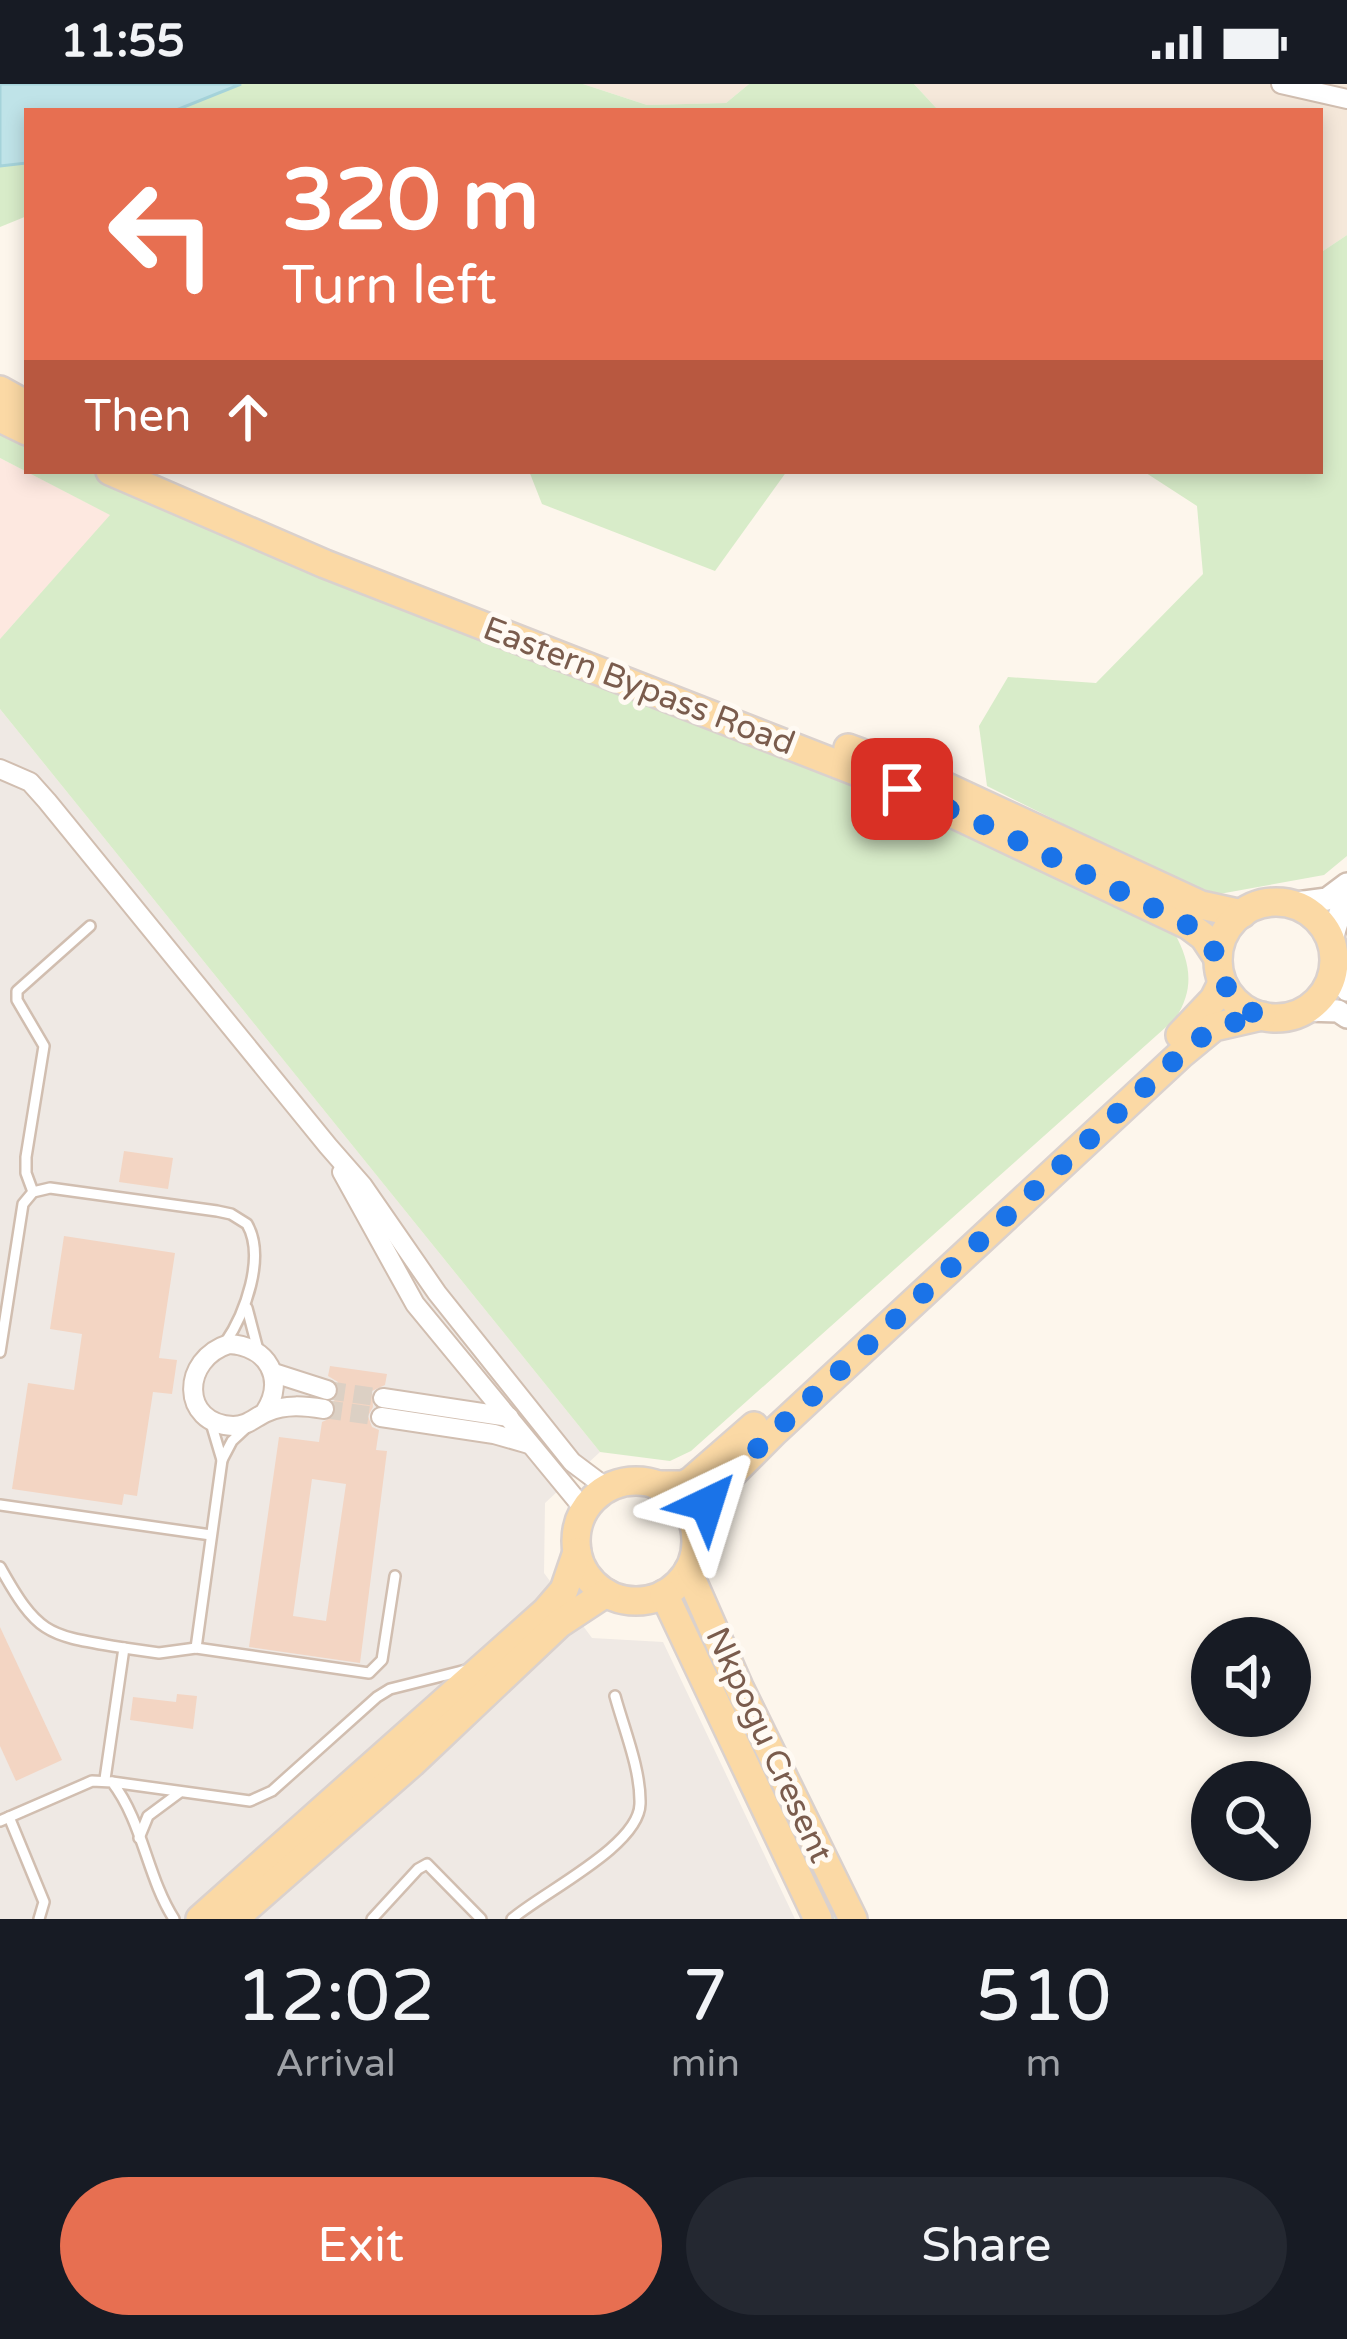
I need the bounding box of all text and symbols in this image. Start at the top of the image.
text: 11:55 [60,15,185,69]
text: 320 m [282,151,539,252]
icon: left [84,156,240,312]
text: Turn left [282,253,497,318]
icon: ahead [215,384,281,450]
text: Then [84,390,191,444]
street label: Eastern Bypass Road [478,609,800,763]
pin [851,738,953,840]
icon: arrive [869,756,935,822]
position arrow [644,1441,770,1567]
map controls [1191,1617,1311,1881]
button: sound [1191,1617,1311,1737]
street label: Nkpogu Cresent [697,1621,841,1869]
button: search [1191,1761,1311,1881]
text: 12:02 [236,1954,435,2041]
text: 7 [683,1954,728,2041]
text: 510 [976,1954,1111,2041]
text: Arrival [275,2040,396,2087]
text: min [671,2040,740,2087]
text: m [1026,2040,1061,2087]
button: Exit [60,2177,662,2315]
button: Share [686,2177,1287,2315]

